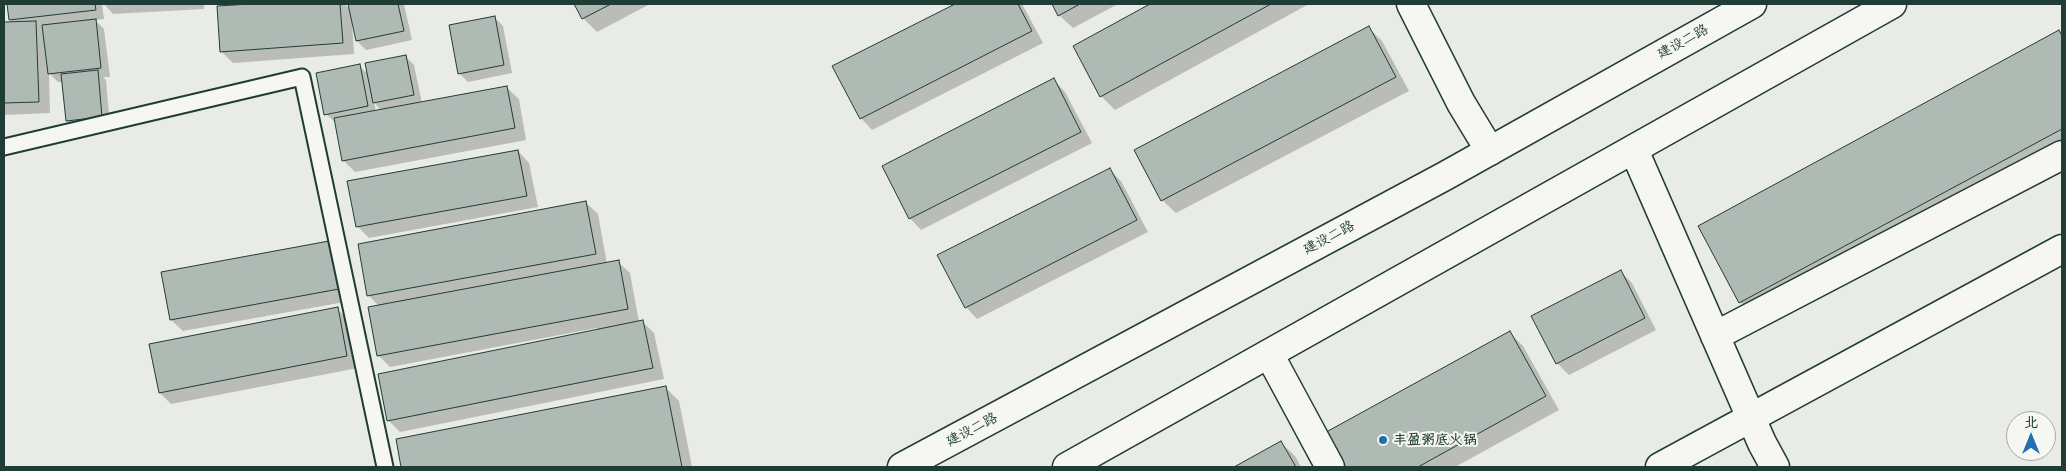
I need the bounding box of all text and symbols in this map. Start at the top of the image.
street label: 建设二路 [1654,21,1712,63]
street label: 建设二路 [1300,217,1358,259]
street label: 建设二路 [943,409,1001,451]
north arrow [2006,411,2056,461]
text: 北 [2024,413,2038,431]
place label: 丰盈粥底火锅 [1393,432,1477,448]
marker: 丰盈粥底火锅 [1377,434,1389,446]

